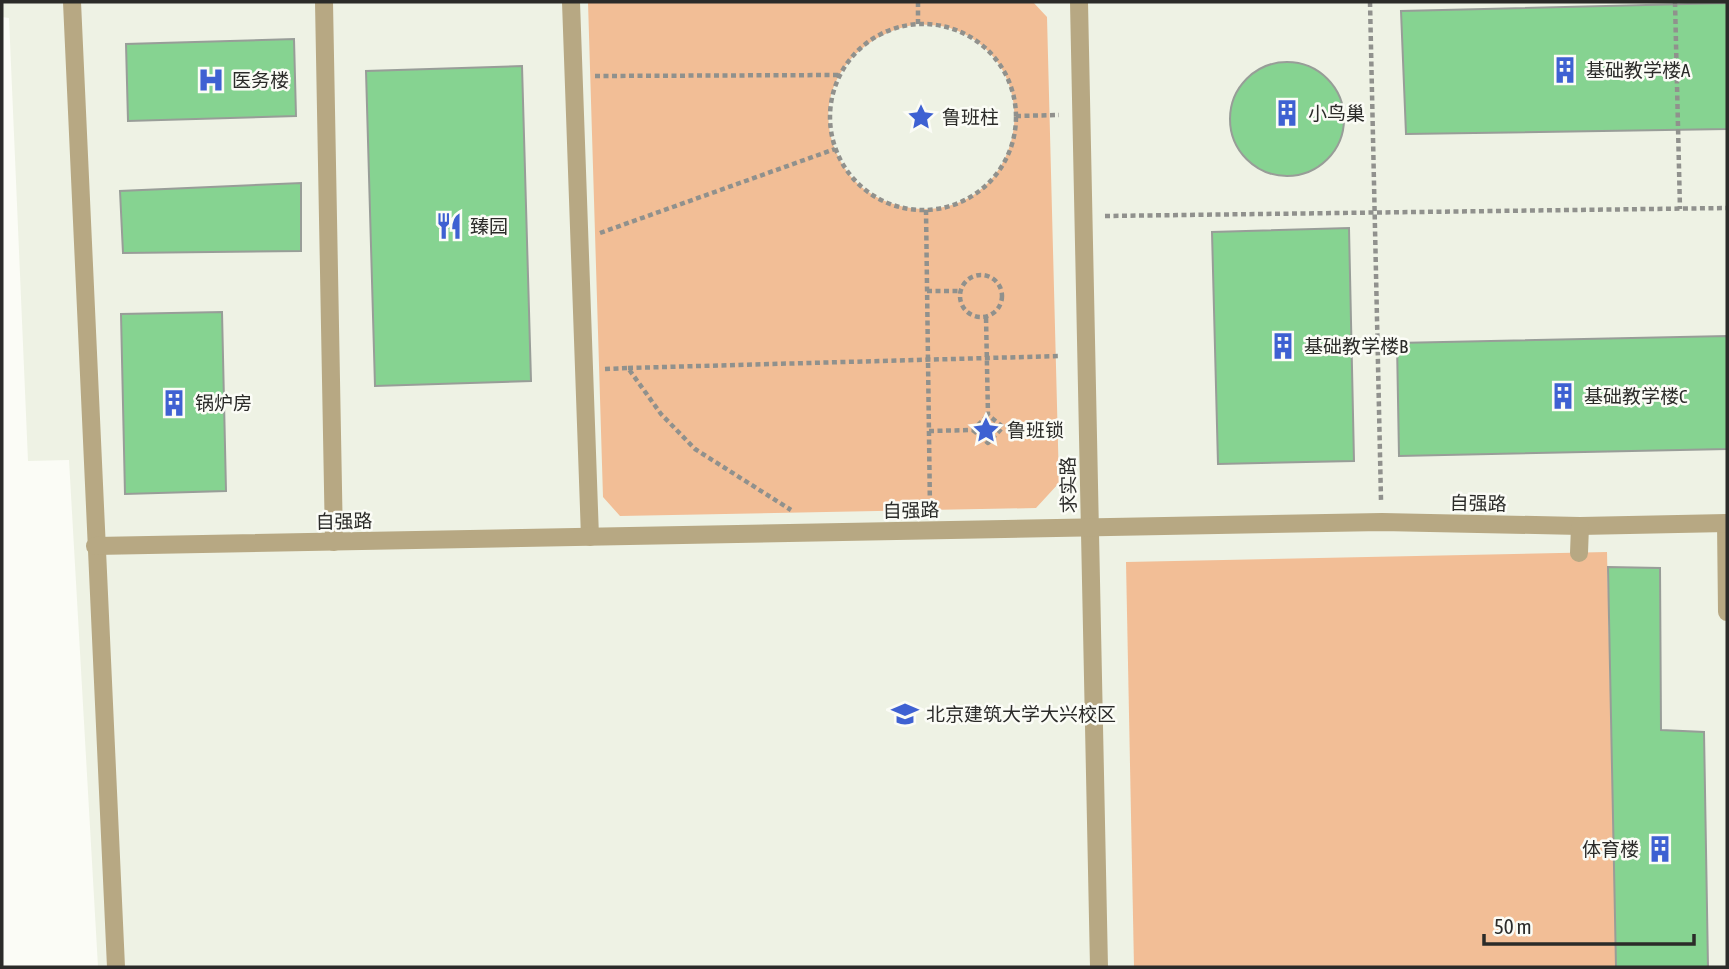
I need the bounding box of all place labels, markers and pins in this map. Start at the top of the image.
building icon: 基础教学楼A [1550,55,1580,85]
place label: 基础教学楼A [1586,59,1691,81]
hospital icon: 医务楼 [196,65,226,95]
place label: 医务楼 [232,69,289,91]
building icon: 小鸟巢 [1272,98,1302,128]
place icon: 鲁班柱 [906,102,936,132]
place label: 小鸟巢 [1308,102,1365,124]
place label: 鲁班柱 [942,106,999,128]
restaurant icon: 臻园 [434,211,464,241]
place label: 臻园 [470,215,508,237]
building icon: 基础教学楼B [1268,331,1298,361]
place label: 基础教学楼B [1304,335,1408,357]
building icon: 基础教学楼C [1548,381,1578,411]
place label: 基础教学楼C [1584,385,1688,407]
building icon: 锅炉房 [159,388,189,418]
place label: 锅炉房 [195,392,252,414]
place icon: 鲁班锁 [971,415,1001,445]
place label: 鲁班锁 [1007,419,1064,441]
school or university icon: 北京建筑大学大兴校区 [890,699,920,729]
place label: 北京建筑大学大兴校区 [926,703,1116,725]
building icon: 体育楼 [1645,834,1675,864]
place label: 体育楼 [1582,838,1639,860]

